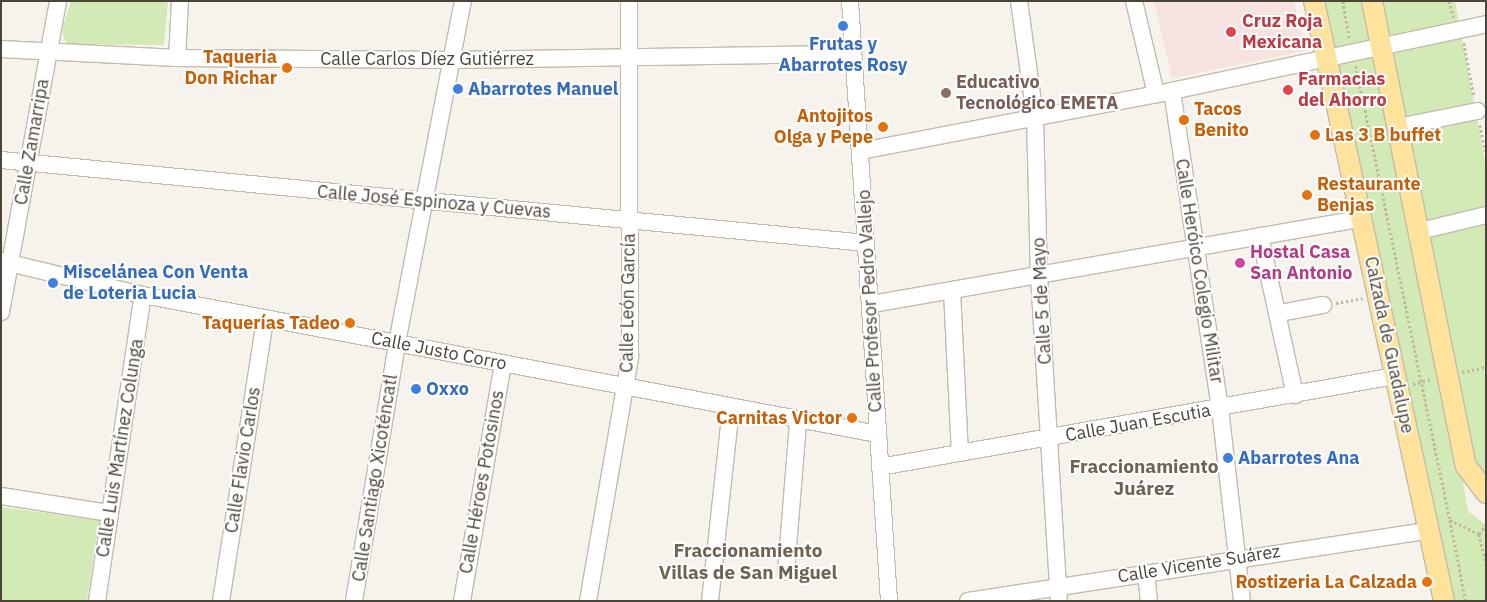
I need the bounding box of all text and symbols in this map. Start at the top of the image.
place label: Cruz Roja Mexicana [1242,11,1323,54]
marker: Frutas y Abarrotes Rosy [837,20,849,32]
marker: Cruz Roja Mexicana [1224,25,1238,39]
place label: Frutas y Abarrotes Rosy [779,34,907,76]
place label: Taqueria Don Richar [184,47,277,90]
street label: Calle Carlos Díez Gutiérrez [320,48,534,70]
marker: Taqueria Don Richar [281,62,293,74]
place label: Farmacias del Ahorro [1298,69,1387,112]
place label: Educativo Tecnológico EMETA [956,72,1118,115]
street label: Calle Zamarripa [10,77,54,207]
place label: Abarrotes Manuel [468,78,618,100]
marker: Abarrotes Manuel [452,83,464,95]
marker: Farmacias del Ahorro [1282,84,1294,96]
marker: Educativo Tecnológico EMETA [940,87,952,99]
place label: Tacos Benito [1194,99,1249,142]
place label: Antojitos Olga y Pepe [774,106,873,148]
marker: Tacos Benito [1178,114,1190,126]
marker: Antojitos Olga y Pepe [877,121,889,133]
place label: Las 3 B buffet [1325,124,1441,146]
marker: Las 3 B buffet [1309,129,1321,141]
street label: Calle Heróico Colegio Militar [1171,157,1227,385]
place label: Restaurante Benjas [1317,174,1421,216]
street label: Calle José Espinoza y Cuevas [316,181,552,223]
street label: Calle Profesor Pedro Vallejo [853,189,887,413]
marker: Restaurante Benjas [1301,189,1313,201]
street label: Calle León García [616,233,640,373]
street label: Calle 5 de Mayo [1028,237,1056,365]
place label: Hostal Casa San Antonio [1250,242,1353,284]
street label: Calzada de Guadalupe [1360,255,1418,435]
marker: Hostal Casa San Antonio [1234,257,1246,269]
place label: Miscelánea Con Venta de Loteria Lucia [63,262,248,304]
marker: Miscelánea Con Venta de Loteria Lucia [47,277,59,289]
place label: Taquerías Tadeo [202,312,340,334]
marker: Taquerías Tadeo [344,317,356,329]
street label: Calle Justo Corro [369,327,509,375]
street label: Calle Luis Martínez Colunga [92,337,148,559]
street label: Calle Santiago Xicoténcatl [348,373,402,583]
place label: Oxxo [426,378,469,400]
marker: Oxxo [410,383,422,395]
street label: Calle Flavio Carlos [221,385,265,535]
street label: Calle Héroes Potosinos [455,389,509,575]
street label: Calle Juan Escutia [1064,400,1212,446]
place label: Carnitas Victor [716,407,842,429]
marker: Carnitas Victor [846,412,858,424]
place label: Abarrotes Ana [1238,447,1360,469]
marker: Abarrotes Ana [1222,452,1234,464]
district label: Fraccionamiento Juárez [1070,456,1218,500]
district label: Fraccionamiento Villas de San Miguel [659,540,837,584]
street label: Calle Vicente Suárez [1116,540,1282,588]
place label: Rostizeria La Calzada [1236,571,1417,593]
marker: Rostizeria La Calzada [1421,576,1433,588]

